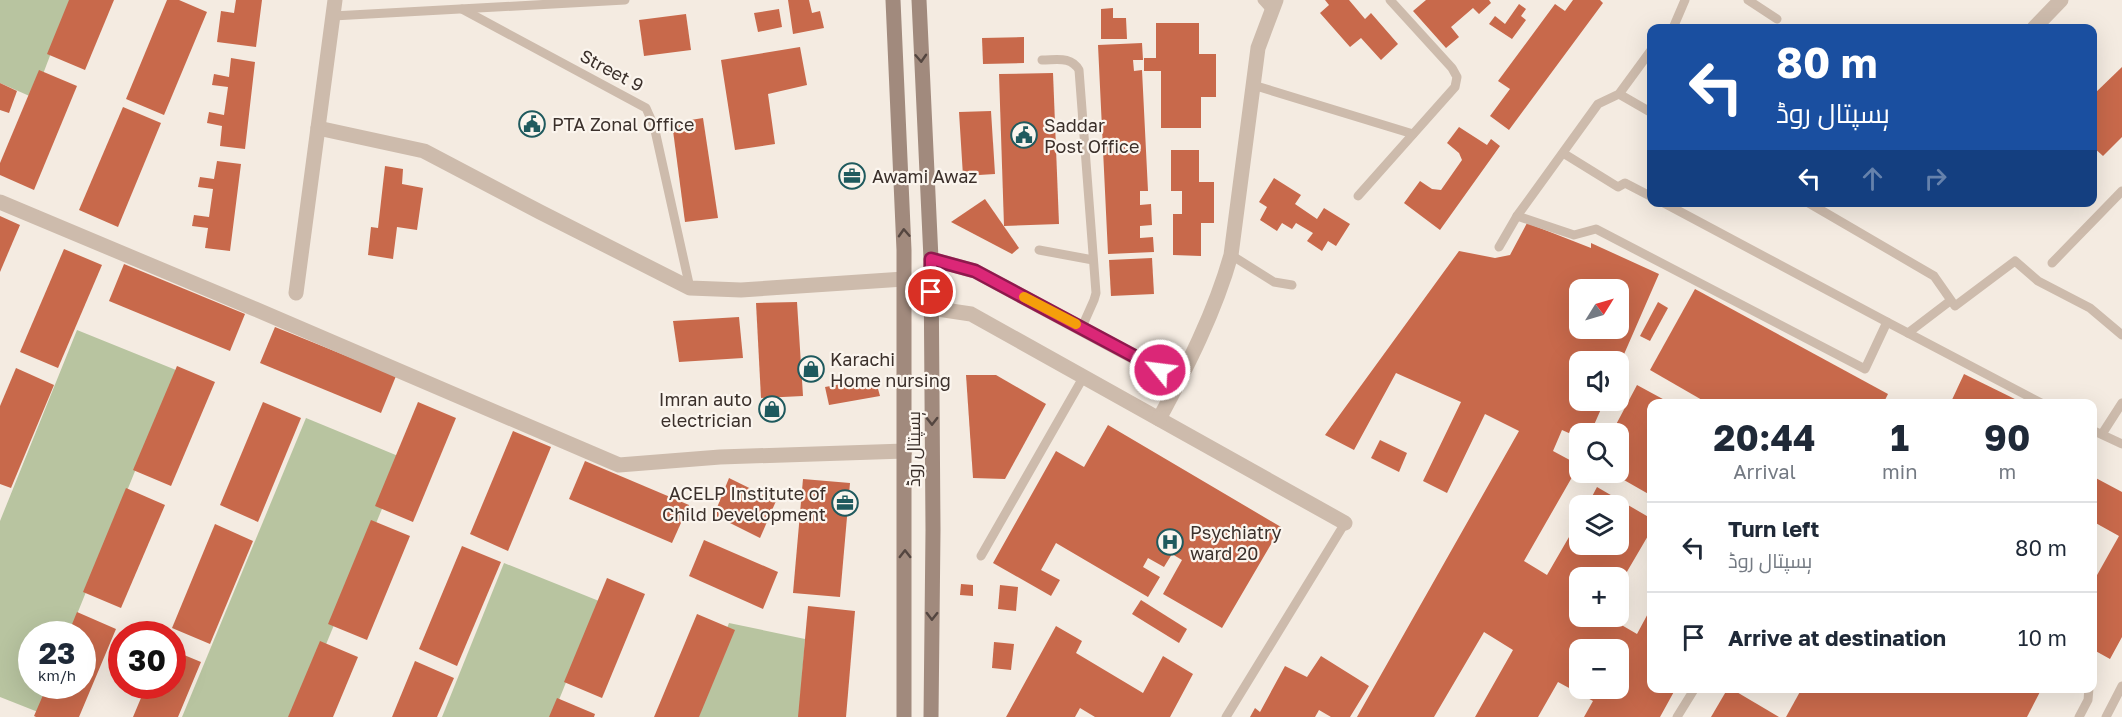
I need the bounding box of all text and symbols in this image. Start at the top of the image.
text: 80 m [1776,37,1877,87]
street label: Street 9 [577,44,647,96]
icon: left [1677,48,1755,126]
one-way arrow [915,54,928,63]
text: ہسپتال روڈ [1776,97,1890,129]
public building icon: PTA Zonal Office [517,109,547,139]
place label: PTA Zonal Office [552,113,694,135]
place label: Saddar Post Office [1044,114,1139,157]
public building icon: Saddar Post Office [1009,120,1039,150]
office icon: Awami Awaz [837,161,867,191]
icon: left [1793,162,1826,195]
icon: ahead [1856,162,1889,195]
icon: right [1919,162,1952,195]
place label: Awami Awaz [872,165,978,187]
one-way arrow [897,228,910,237]
pin [905,266,956,317]
icon: arrive [914,275,947,308]
north arrow [1569,279,1629,339]
map controls [1569,279,1629,699]
position arrow [1128,338,1192,402]
place label: Karachi Home nursing [830,348,951,391]
button: sound [1569,351,1629,411]
shop icon: Karachi Home nursing [796,354,826,384]
place label: Imran auto electrician [659,388,752,431]
shop icon: Imran auto electrician [757,394,787,424]
street label: ہسپتال روڈ [902,411,926,487]
text: 20:44 [1714,416,1816,459]
text: 1 [1891,416,1909,459]
text: 90 [1984,416,2030,459]
one-way arrow [926,417,938,426]
button: search [1569,423,1629,483]
text: Arrival [1733,459,1796,483]
text: min [1882,459,1917,483]
text: m [1998,459,2016,483]
place label: ACELP Institute of Child Development [662,482,826,525]
office icon: ACELP Institute of Child Development [830,488,860,518]
button: layers [1569,495,1629,555]
text: Turn left [1728,515,1819,542]
place label: Psychiatry ward 20 [1190,521,1282,564]
hospital icon: Psychiatry ward 20 [1155,527,1185,557]
icon: left [1677,531,1710,564]
text: 80 m [2015,534,2067,561]
text: ہسپتال روڈ [1728,548,1812,572]
one-way arrow [899,549,911,558]
button: + [1569,567,1629,627]
one-way arrow [926,612,938,621]
speed limit sign: 30 [108,621,186,699]
icon: arrive [1677,621,1710,654]
text: Arrive at destination [1728,624,1946,651]
text: 10 m [2018,624,2067,651]
text: 23 [39,635,75,671]
button: − [1569,639,1629,699]
text: km/h [38,666,76,684]

